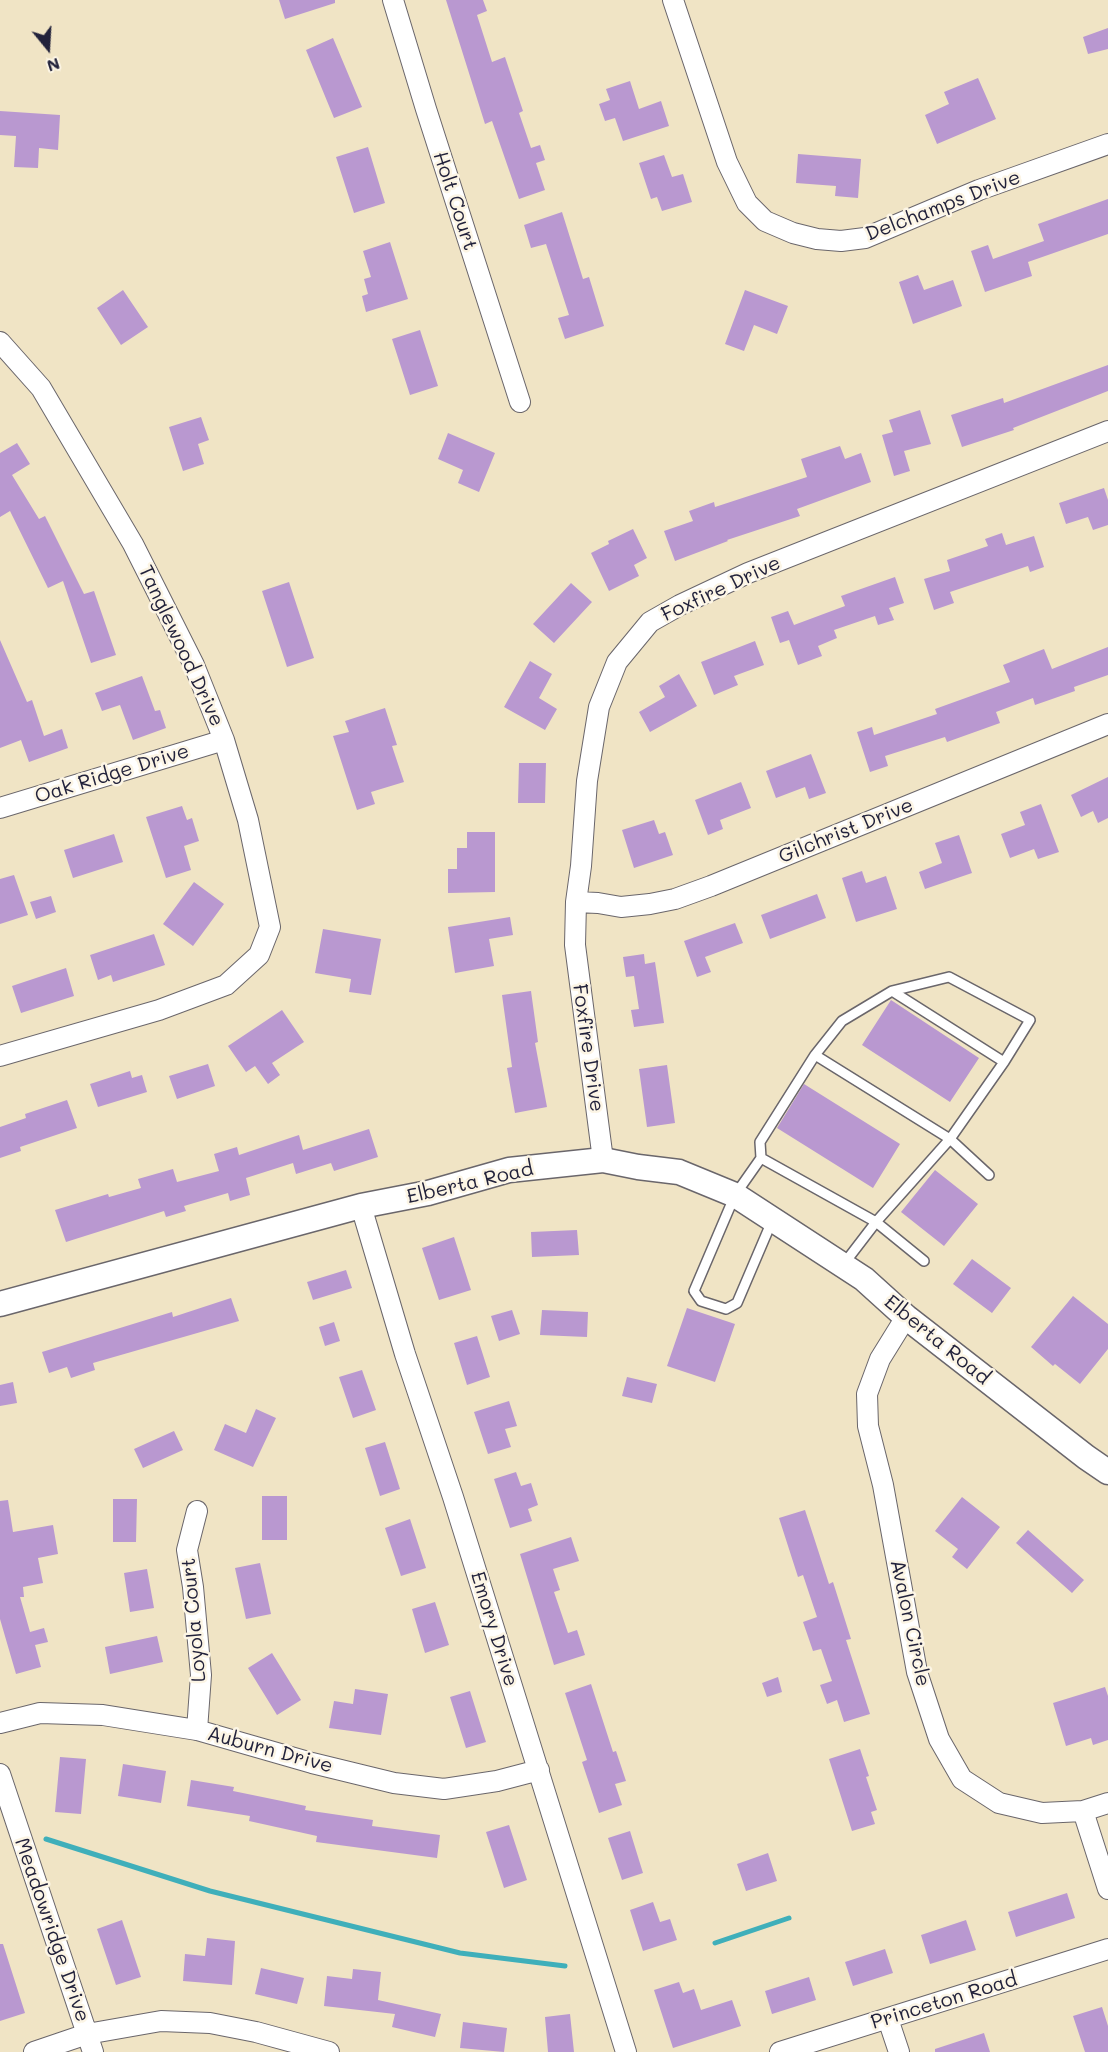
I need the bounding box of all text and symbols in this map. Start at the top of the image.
north arrow [18,18,78,78]
text: N [45,54,63,77]
street label: Holt Court [428,149,482,253]
street label: Delchamps Drive [862,165,1024,247]
street label: Foxfire Drive [658,551,784,627]
street label: Tanglewood Drive [133,562,229,730]
street label: Oak Ridge Drive [32,739,192,809]
street label: Gilchrist Drive [775,793,917,869]
street label: Foxfire Drive [567,983,609,1113]
street label: Elberta Road [404,1157,536,1209]
street label: Elberta Road [879,1290,995,1390]
street label: Loyola Court [177,1557,211,1683]
street label: Avalon Circle [885,1557,935,1689]
street label: Emory Drive [465,1569,523,1689]
street label: Auburn Drive [205,1722,335,1778]
street label: Meadowridge Drive [9,1835,95,2025]
street label: Princeton Road [868,1967,1020,2035]

